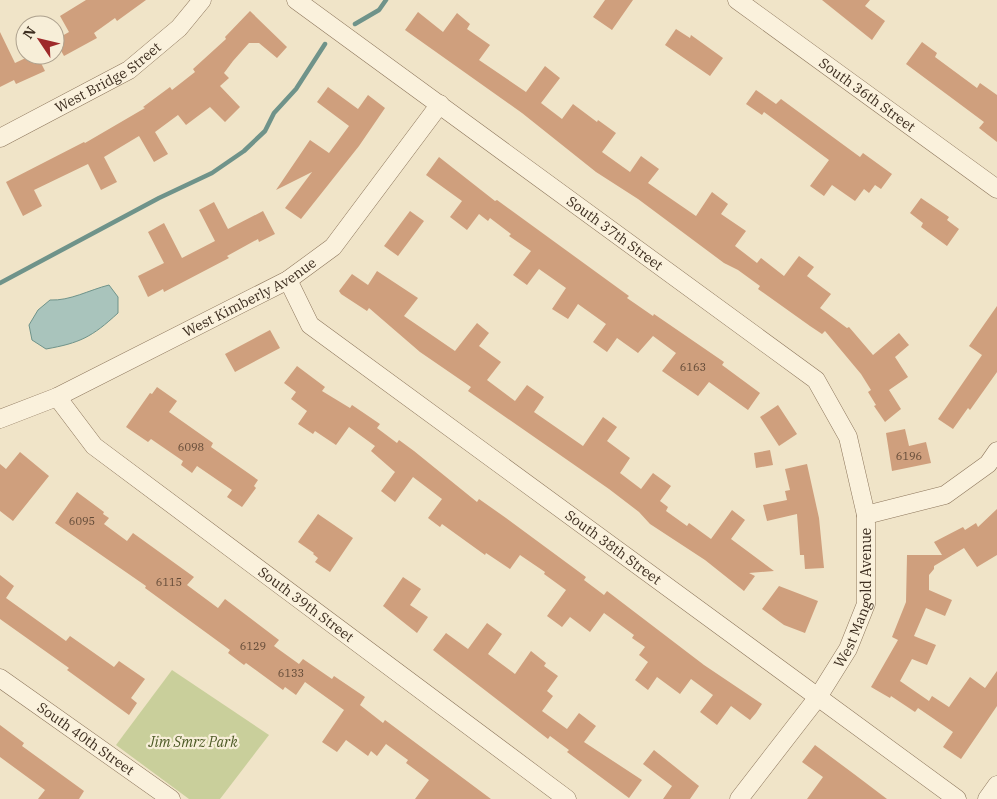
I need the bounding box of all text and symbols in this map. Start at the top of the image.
north arrow [15,15,65,65]
text: N [19,23,40,42]
street label: West Bridge Street [52,38,165,116]
street label: South 36th Street [815,54,919,136]
street label: South 37th Street [563,192,667,274]
street label: West Kimberly Avenue [180,253,320,341]
house number: 6163 [680,360,706,374]
house number: 6098 [178,440,204,454]
house number: 6196 [896,449,922,463]
street label: South 38th Street [562,506,665,588]
house number: 6095 [69,514,95,528]
street label: West Mangold Avenue [830,528,876,671]
street label: South 39th Street [255,563,358,646]
house number: 6115 [156,575,182,589]
house number: 6129 [240,639,266,653]
house number: 6133 [278,666,304,680]
street label: South 40th Street [34,698,138,779]
park label: Jim Smrz Park [147,733,238,751]

